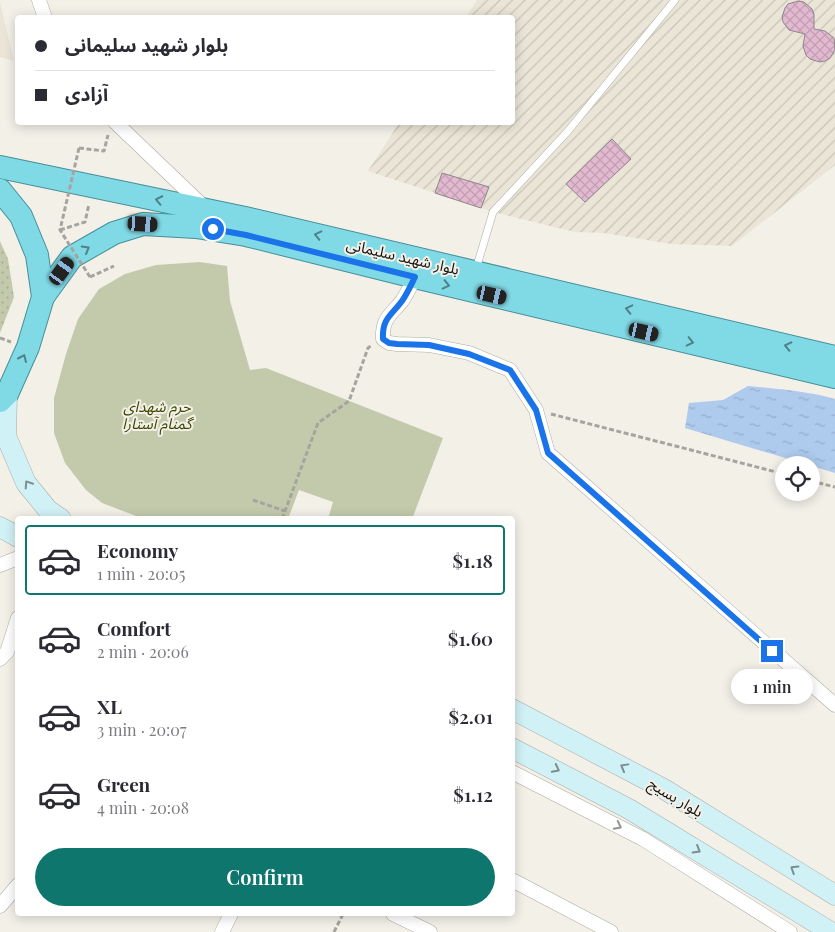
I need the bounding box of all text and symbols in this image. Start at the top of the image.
text: بلوار شهید سلیمانی [65,31,228,57]
text: آزادی [65,80,108,106]
one-way arrow [155,195,164,206]
car [127,216,158,232]
route start [202,218,224,240]
one-way arrow [313,230,322,241]
street label: بلوار شهید سلیمانی [345,233,461,279]
one-way arrow [81,245,90,255]
car [47,254,76,288]
one-way arrow [442,279,450,289]
car [475,284,508,306]
one-way arrow [625,304,634,315]
car [627,321,660,343]
one-way arrow [685,336,694,347]
one-way arrow [783,341,792,351]
one-way arrow [17,354,28,363]
park label: حرم شهدای گمنام آستارا [122,396,195,435]
map controls [775,456,820,501]
button: locate [775,456,820,501]
one-way arrow [25,480,34,489]
text: Economy [97,537,178,563]
icon: car [37,538,82,583]
text: $1.18 [453,547,493,573]
text: 1 min · 20:05 [97,563,185,584]
text: Comfort [97,615,171,641]
icon: car [37,616,82,661]
text: $1.60 [448,625,493,651]
route end [761,640,783,662]
text: 2 min · 20:06 [97,641,189,662]
callout: 1 min [731,668,813,704]
text: 1 min [753,676,791,697]
text: XL [97,693,122,719]
icon: car [37,694,82,739]
text: $2.01 [449,703,493,729]
text: 3 min · 20:07 [97,719,186,740]
one-way arrow [551,763,560,773]
one-way arrow [621,763,630,773]
text: Green [97,771,150,797]
icon: car [37,772,82,817]
street label: بلوار بسیج [643,773,707,824]
text: $1.12 [453,781,493,807]
text: 4 min · 20:08 [97,797,189,818]
one-way arrow [613,820,622,830]
one-way arrow [692,844,701,854]
button: Confirm [35,848,495,906]
one-way arrow [790,866,799,875]

